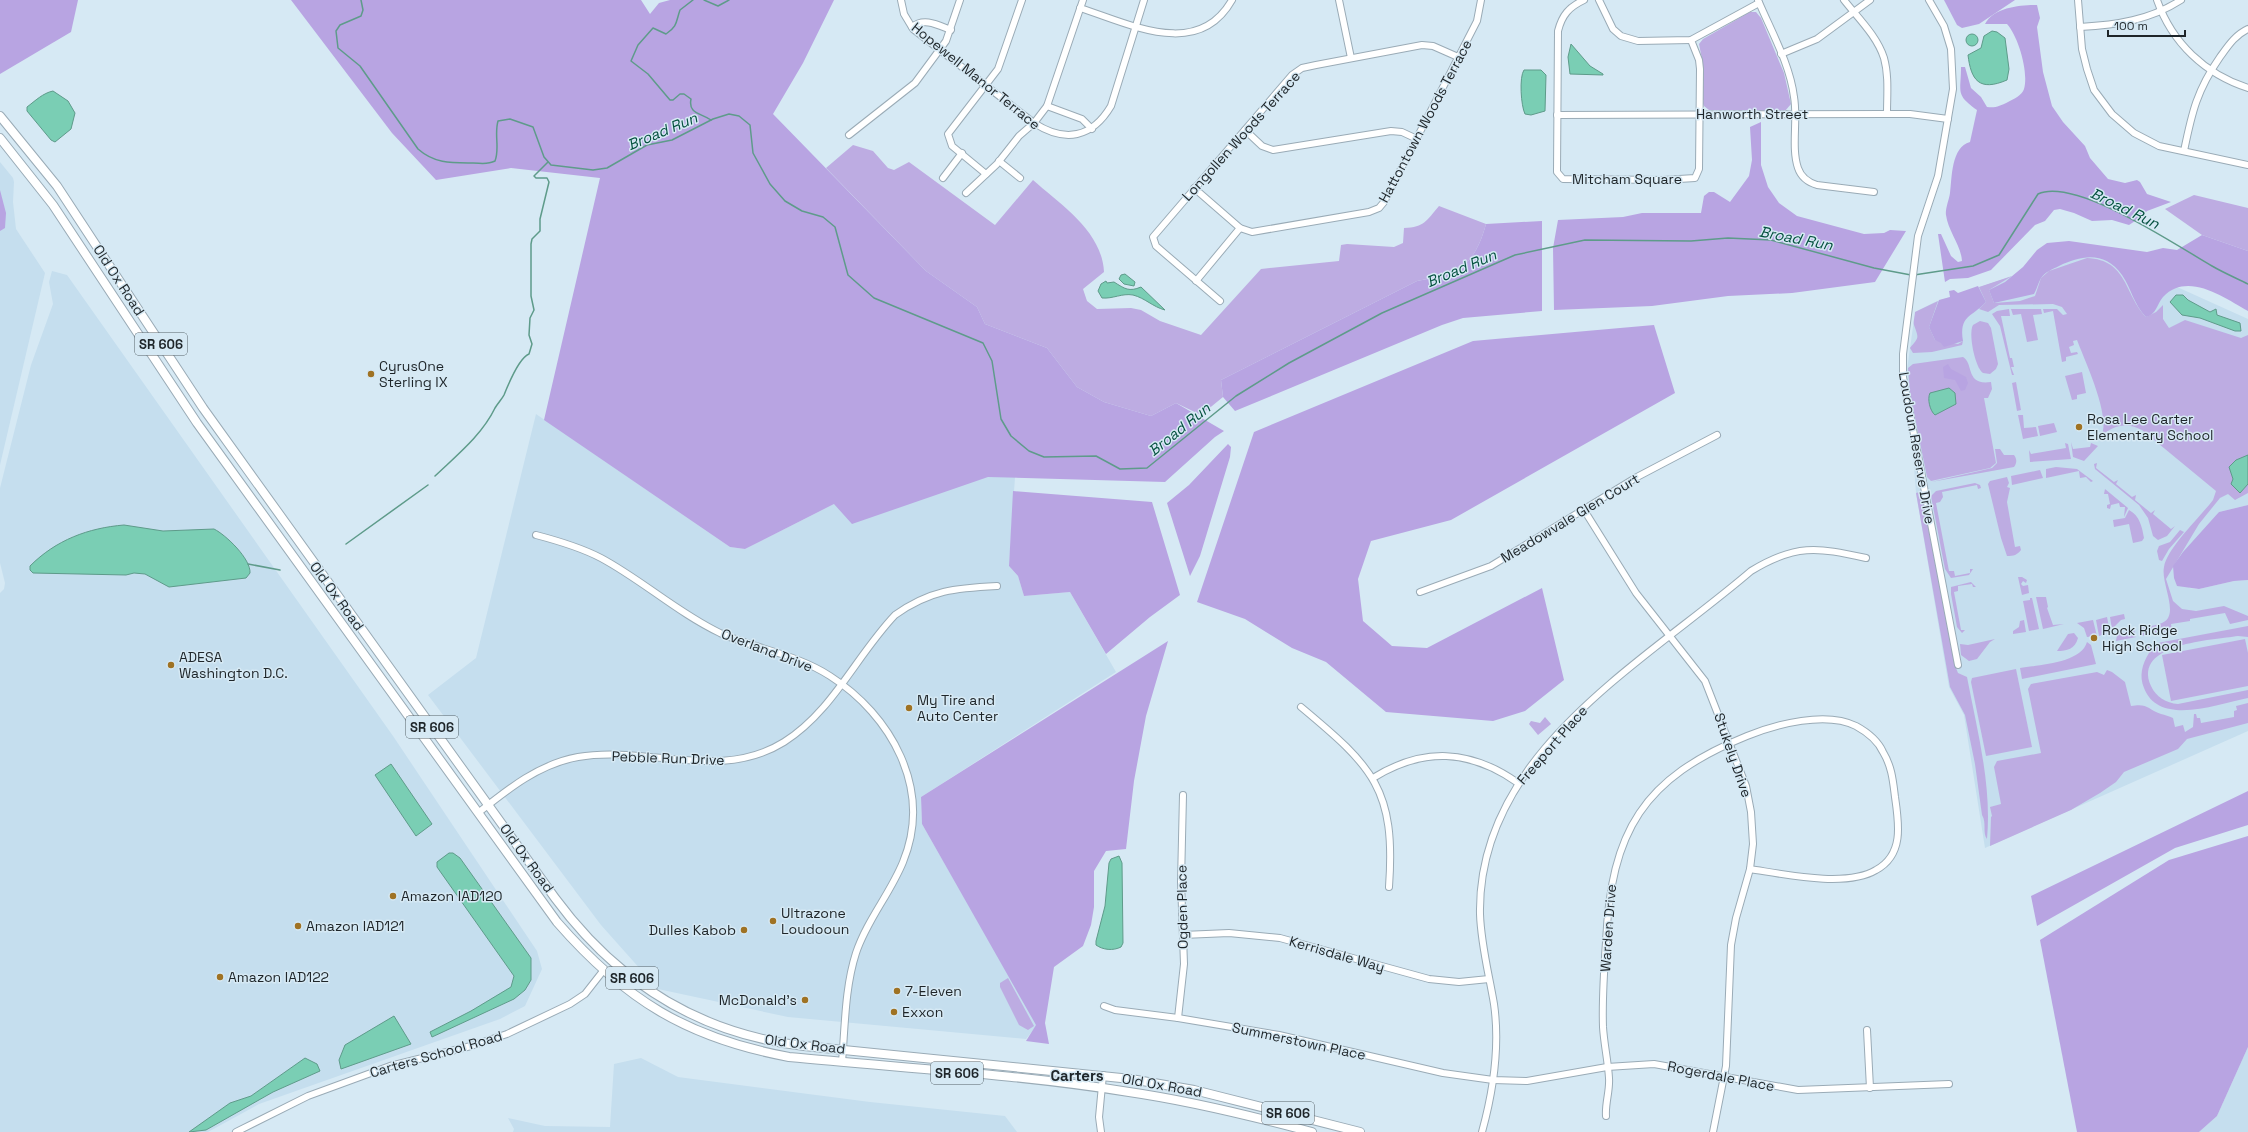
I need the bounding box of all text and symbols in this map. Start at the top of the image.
scale bar [2108,12,2185,38]
street label: Hopewell Manor Terrace [908,18,1044,134]
text: 100 m [2114,18,2148,34]
street label: Hattontown Woods Terrace [1374,36,1476,206]
street label: Longollen Woods Terrace [1178,67,1304,205]
street label: Hanworth Street [1696,105,1808,123]
water label: Broad Run [624,107,701,154]
street label: Mitcham Square [1572,170,1682,188]
water label: Broad Run [2087,183,2163,233]
water label: Broad Run [1758,222,1835,255]
street label: Old Ox Road [89,241,149,319]
water label: Broad Run [1423,244,1500,291]
road number: SR 606 [135,333,187,355]
place label: CyrusOne Sterling IX [379,357,448,391]
marker: CyrusOne Sterling IX [366,369,376,379]
street label: Loudoun Reserve Drive [1895,371,1939,525]
water label: Broad Run [1144,398,1214,460]
place label: Rosa Lee Carter Elementary School [2087,410,2213,444]
marker: Rosa Lee Carter Elementary School [2074,422,2084,432]
street label: Meadowvale Glen Court [1497,469,1643,567]
street label: Old Ox Road [306,558,368,634]
place label: Rock Ridge High School [2102,621,2182,655]
street label: Overland Drive [719,624,815,676]
marker: Rock Ridge High School [2089,633,2099,643]
place label: ADESA Washington D.C. [179,648,288,682]
marker: ADESA Washington D.C. [166,660,176,670]
place label: My Tire and Auto Center [917,691,998,725]
street label: Freeport Place [1513,702,1591,788]
marker: My Tire and Auto Center [904,703,914,713]
street label: Stukely Drive [1710,710,1756,800]
road number: SR 606 [406,716,458,738]
street label: Pebble Run Drive [611,747,725,769]
street label: Old Ox Road [496,820,558,896]
street label: Ogden Place [1172,865,1192,949]
street label: Warden Drive [1596,883,1620,973]
place label: Amazon IAD120 [401,887,503,905]
marker: Amazon IAD120 [388,891,398,901]
place label: Ultrazone Loudooun [781,904,849,938]
marker: Ultrazone Loudooun [768,916,778,926]
place label: Amazon IAD121 [306,917,404,935]
marker: Amazon IAD121 [293,921,303,931]
place label: Dulles Kabob [649,921,736,939]
marker: Dulles Kabob [739,925,749,935]
street label: Kerrisdale Way [1287,932,1387,976]
road number: SR 606 [606,967,658,989]
place label: Amazon IAD122 [228,968,329,986]
marker: Amazon IAD122 [215,972,225,982]
place label: 7-Eleven [905,982,962,1000]
marker: 7-Eleven [892,986,902,996]
place label: McDonald's [719,991,797,1009]
marker: McDonald's [800,995,810,1005]
place label: Exxon [902,1003,943,1021]
marker: Exxon [889,1007,899,1017]
street label: Summerstown Place [1230,1018,1368,1064]
street label: Carters School Road [368,1026,504,1082]
street label: Old Ox Road [764,1030,846,1058]
street label: Rogerdale Place [1666,1057,1776,1095]
road number: SR 606 [931,1062,983,1084]
district label: Carters [1050,1066,1104,1085]
street label: Old Ox Road [1121,1069,1203,1101]
road number: SR 606 [1262,1102,1314,1124]

